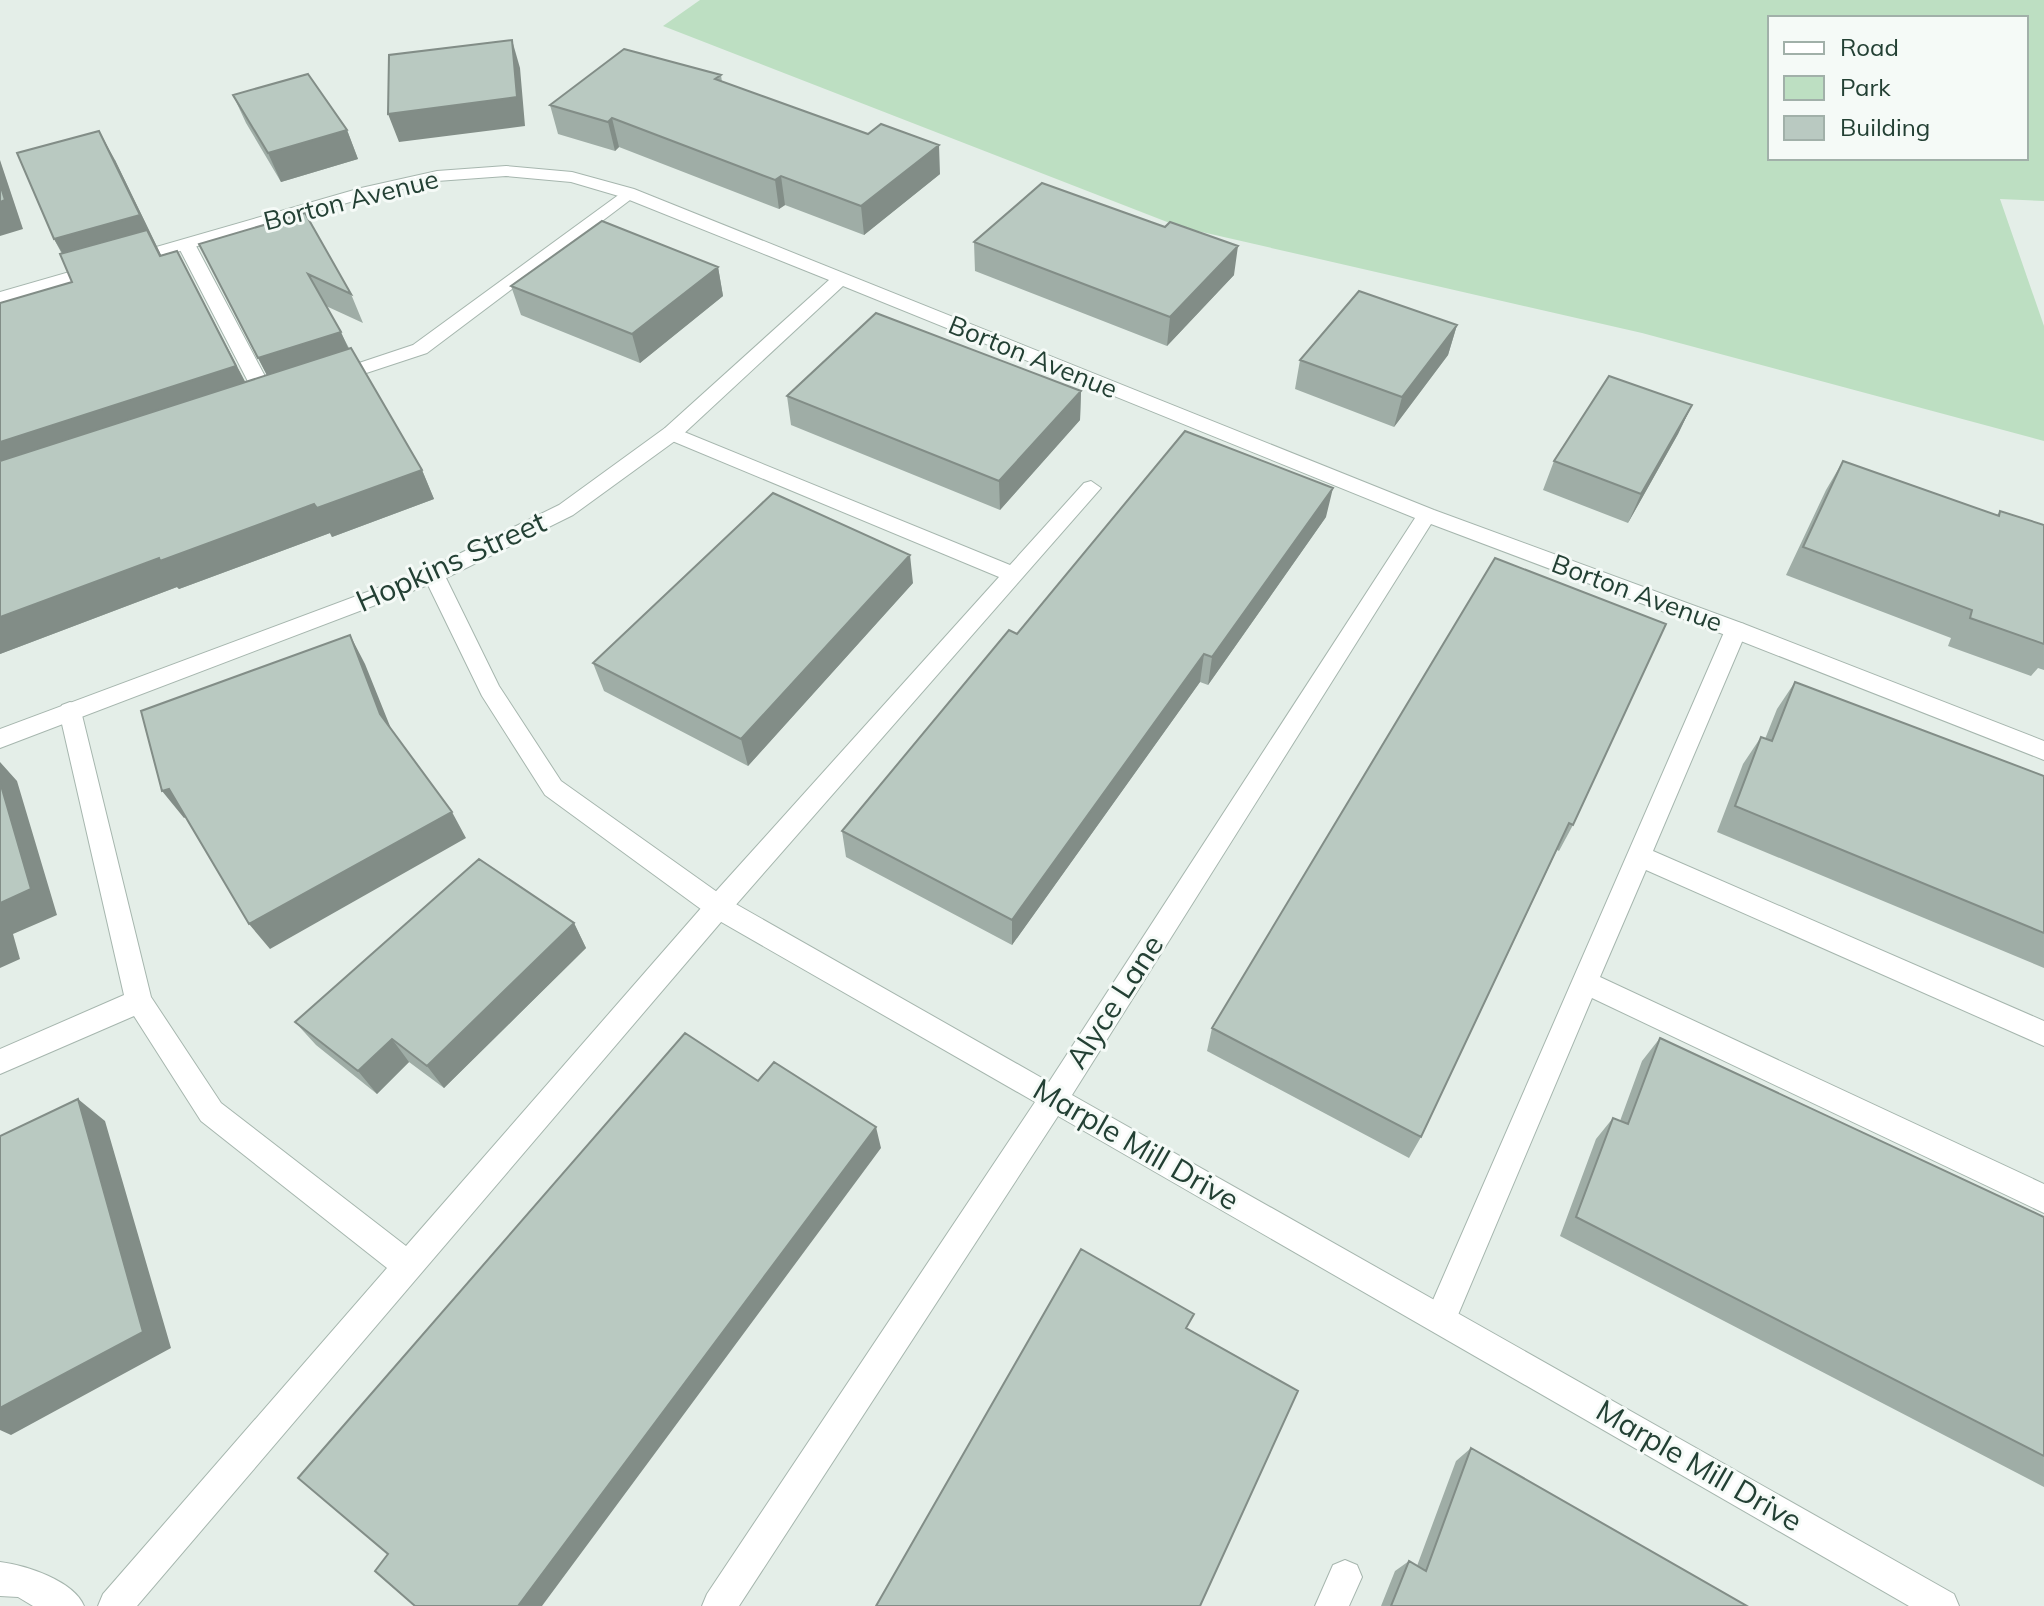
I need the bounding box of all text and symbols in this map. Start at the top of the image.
legend [1768,16,2028,160]
text: Road [1840,32,1899,62]
text: Park [1840,72,1891,102]
text: Building [1840,112,1930,142]
street label: Borton Avenue [260,162,442,237]
street label: Borton Avenue [944,308,1122,405]
street label: Hopkins Street [350,502,551,620]
street label: Borton Avenue [1547,546,1727,639]
street label: Alyce Lane [1057,927,1171,1075]
street label: Marple Mill Drive [1027,1070,1246,1218]
street label: Marple Mill Drive [1590,1391,1809,1539]

